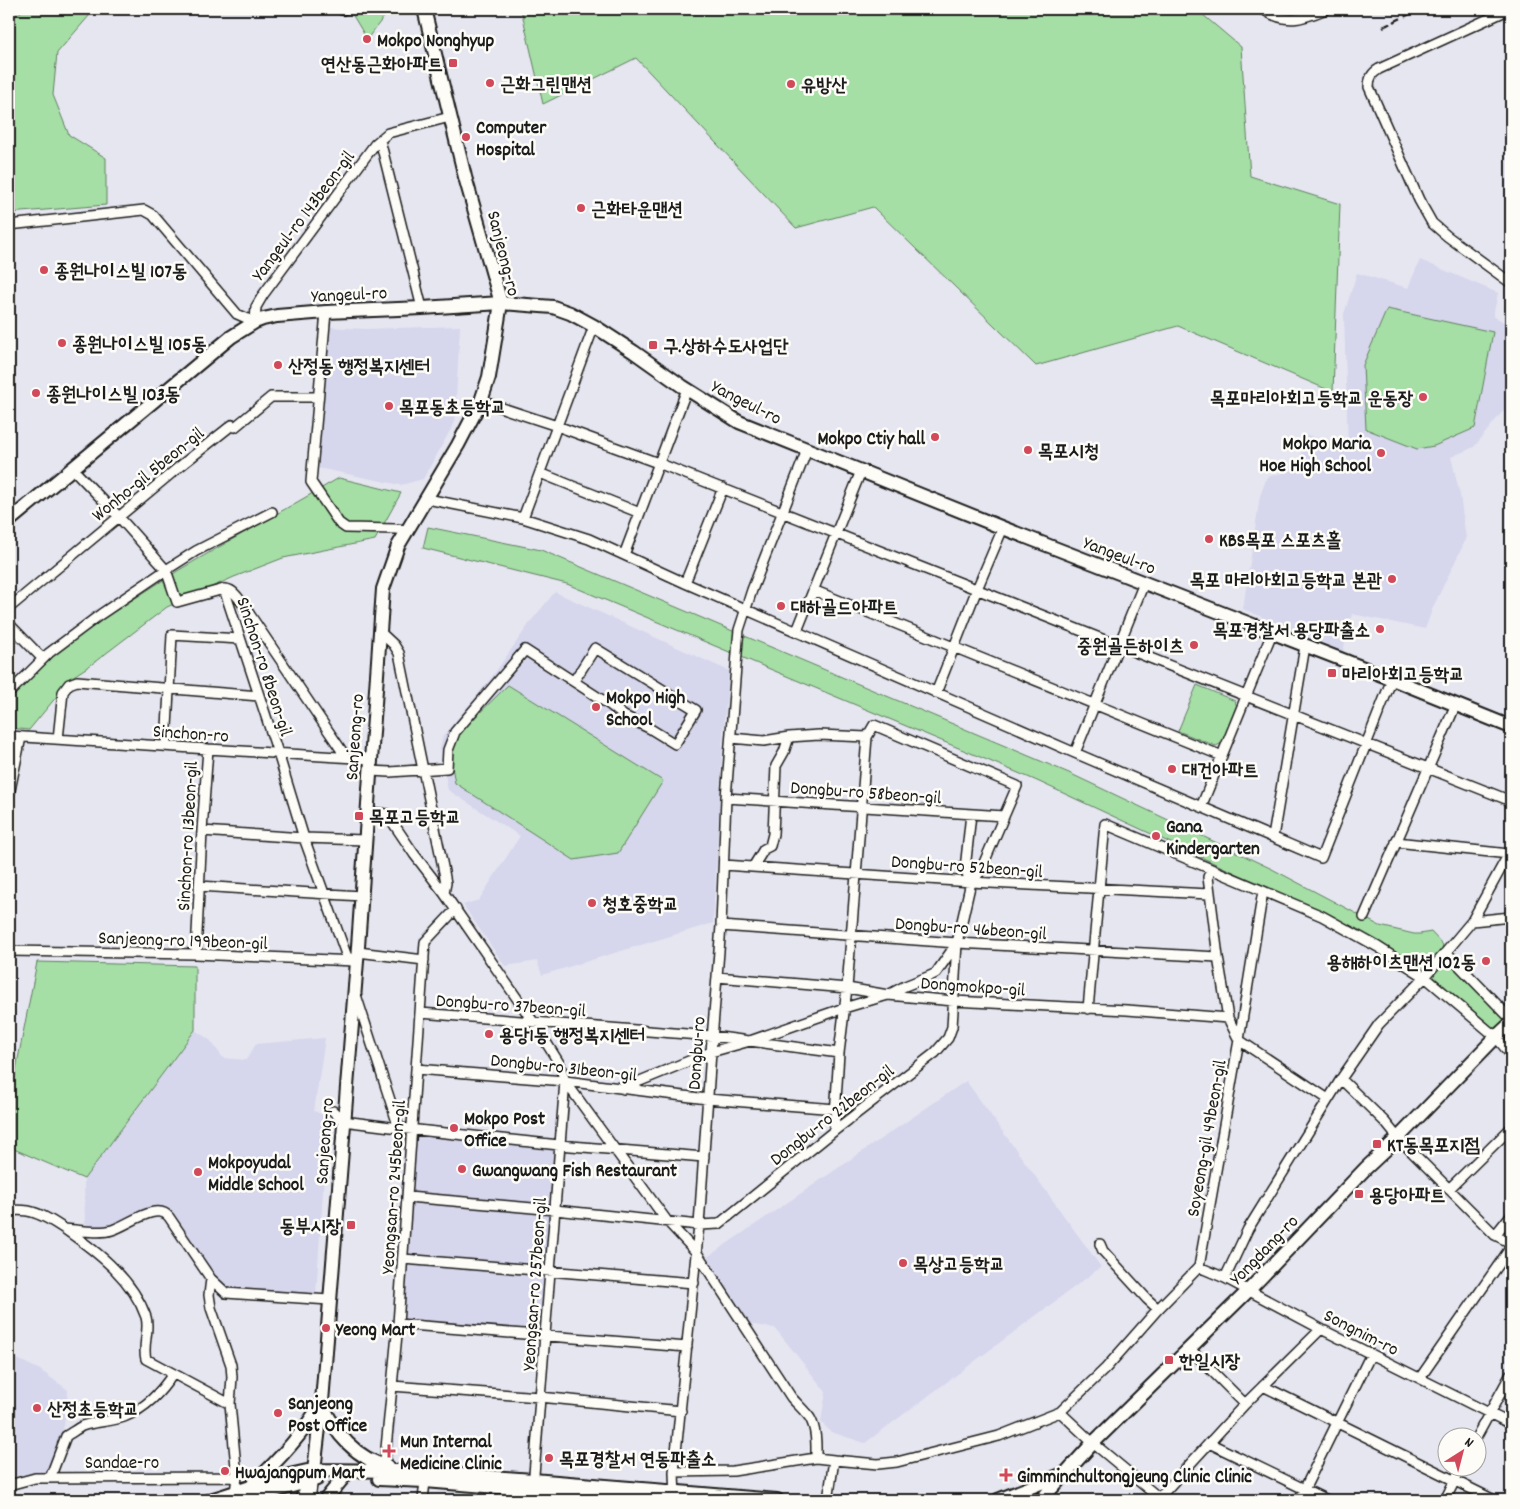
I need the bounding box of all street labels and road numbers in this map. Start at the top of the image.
street label: Yangeul-ro 143beon-gil [247,146,363,288]
street label: Sanjeong-ro [478,208,525,299]
street label: Yangeul-ro [311,281,388,312]
street label: Yangeul-ro [705,375,785,433]
street label: Wonho-gil 5beon-gil [87,422,212,530]
street label: Yangeul-ro [1078,531,1159,583]
street label: Sinchon-ro 8beon-gil [227,594,298,741]
street label: Sanjeong-ro [340,693,373,782]
street label: Sinchon-ro [152,719,230,752]
street label: Sinchon-ro 13beon-gil [172,760,207,912]
street label: Dongbu-ro 58beon-gil [789,776,943,813]
street label: Dongbu-ro 52beon-gil [890,850,1044,887]
street label: Dongbu-ro 46beon-gil [894,912,1048,949]
street label: Sanjeong-ro 199beon-gil [98,926,269,959]
street label: Dongmokpo-gil [920,971,1026,1006]
street label: Dongbu-ro 37beon-gil [435,989,587,1026]
street label: Dongbu-ro [682,1016,715,1091]
street label: Dongbu-ro 31beon-gil [489,1048,639,1091]
street label: Soyeong-gil 49beon-gil [1181,1058,1236,1219]
street label: Dongbu-ro 22beon-gil [765,1059,901,1174]
street label: Sanjeong-ro [310,1097,343,1186]
street label: Yeongsan-ro 245beon-gil [376,1099,415,1275]
street label: Yeongsan-ro 257beon-gil [517,1196,556,1372]
street label: Yongdang-ro [1225,1210,1306,1293]
street label: Songnim-ro [1318,1304,1403,1365]
street label: Sandae-ro [85,1451,159,1478]

